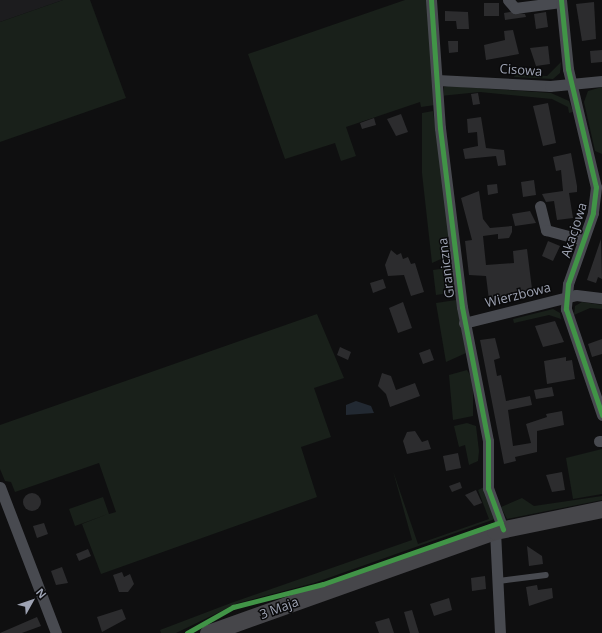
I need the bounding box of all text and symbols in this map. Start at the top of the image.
street label: Cisowa [499,61,543,79]
street label: Akacjowa [558,201,590,259]
street label: Graniczna [435,237,457,299]
street label: Wierzbowa [484,279,552,311]
north arrow [12,581,52,621]
text: N [33,585,50,601]
street label: 3 Maja [257,594,301,622]

